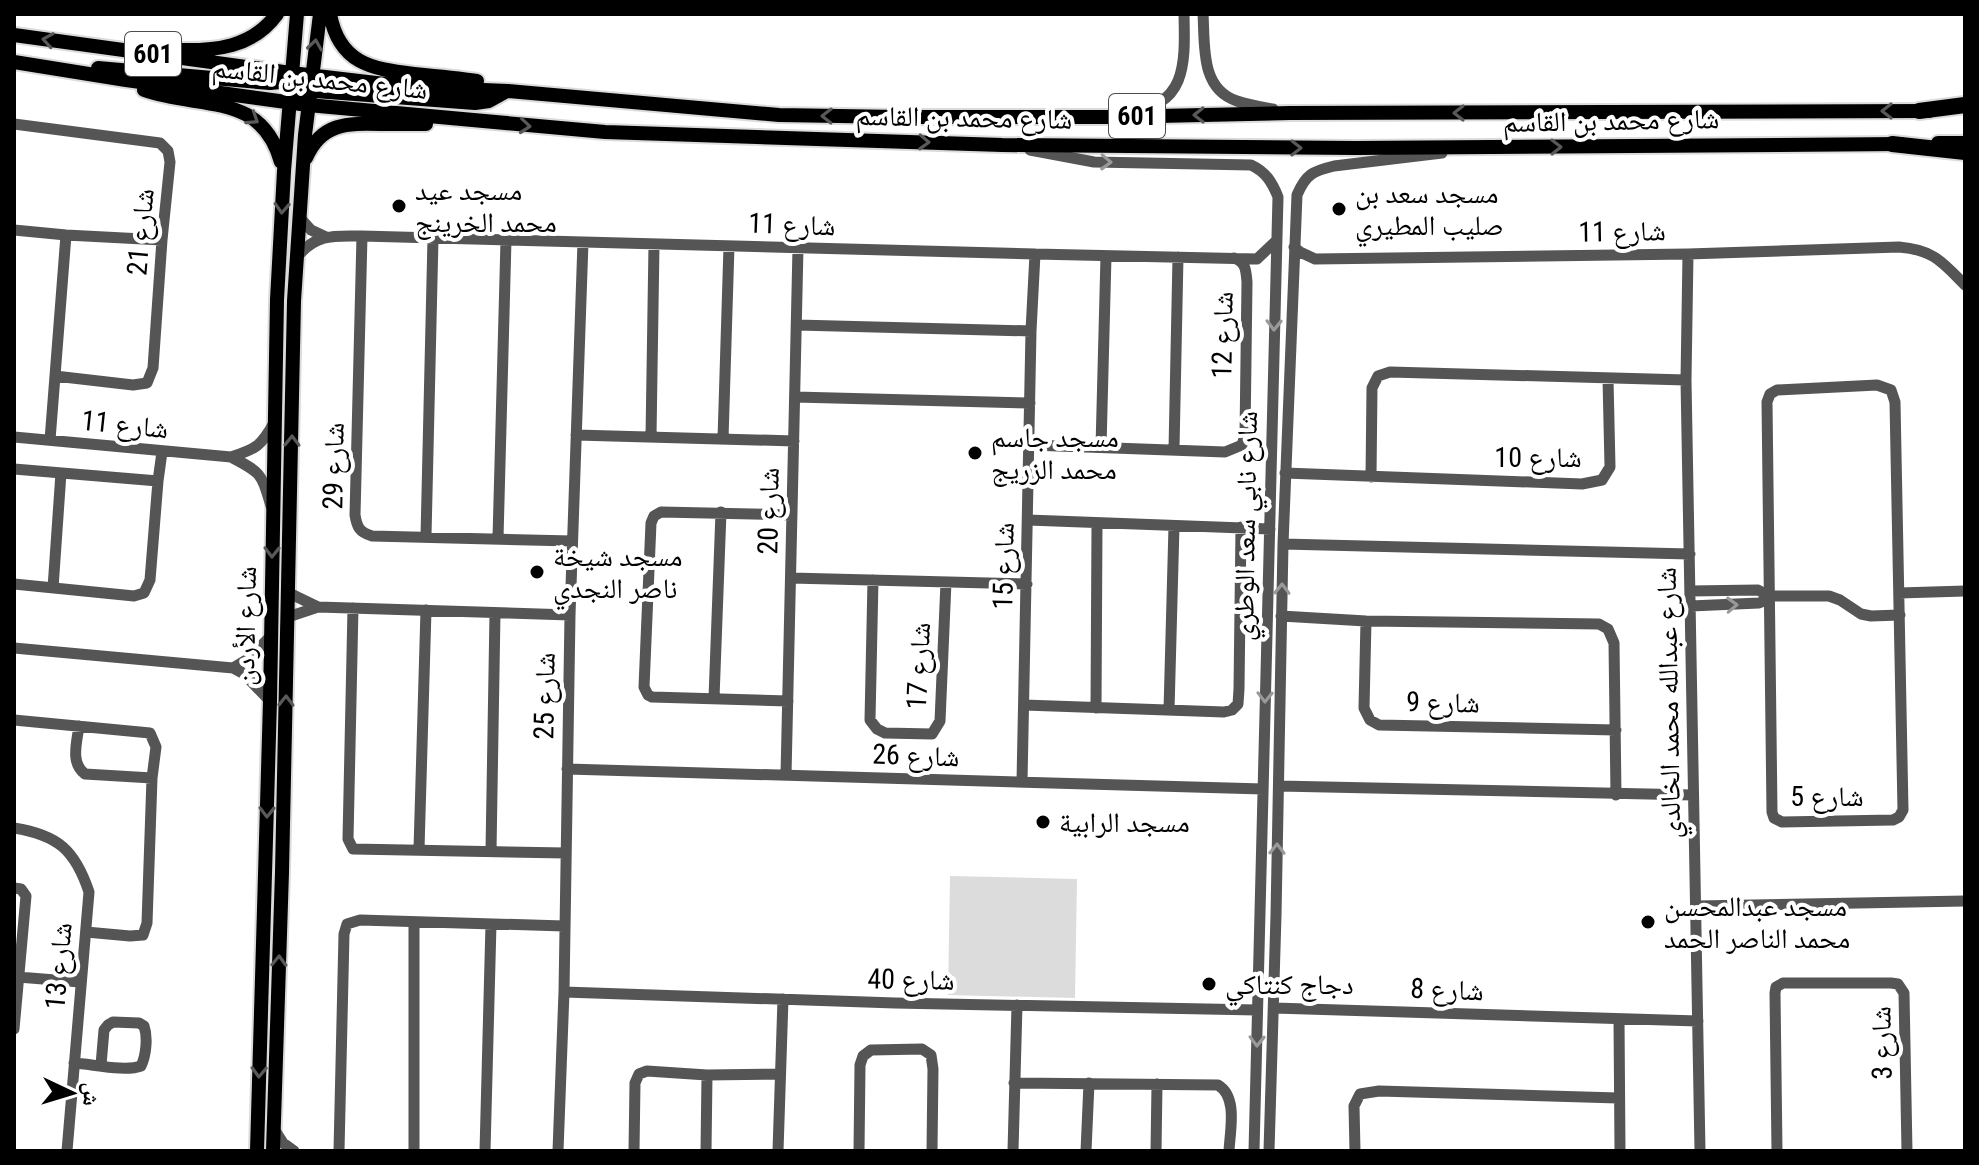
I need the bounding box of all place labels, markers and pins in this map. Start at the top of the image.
place label: مسجد عيد محمد الخرينج [415,174,557,240]
place label: مسجد سعد بن صليب المطيري [1355,177,1504,248]
marker: مسجد عيد محمد الخرينج [390,197,408,215]
marker: مسجد سعد بن صليب المطيري [1330,200,1348,218]
place label: مسجد جاسم محمد الزريج [991,421,1119,487]
marker: مسجد جاسم محمد الزريج [966,444,984,462]
place label: مسجد شيخة ناصر النجدي [553,540,683,611]
marker: مسجد شيخة ناصر النجدي [528,563,546,581]
place label: مسجد الرابية [1059,806,1190,839]
marker: مسجد الرابية [1034,813,1052,831]
place label: مسجد عبدالمحسن محمد الناصر الحمد [1664,890,1850,955]
marker: مسجد عبدالمحسن محمد الناصر الحمد [1639,913,1657,931]
place label: دجاج كنتاكي [1225,968,1354,1007]
marker: دجاج كنتاكي [1200,975,1218,993]

